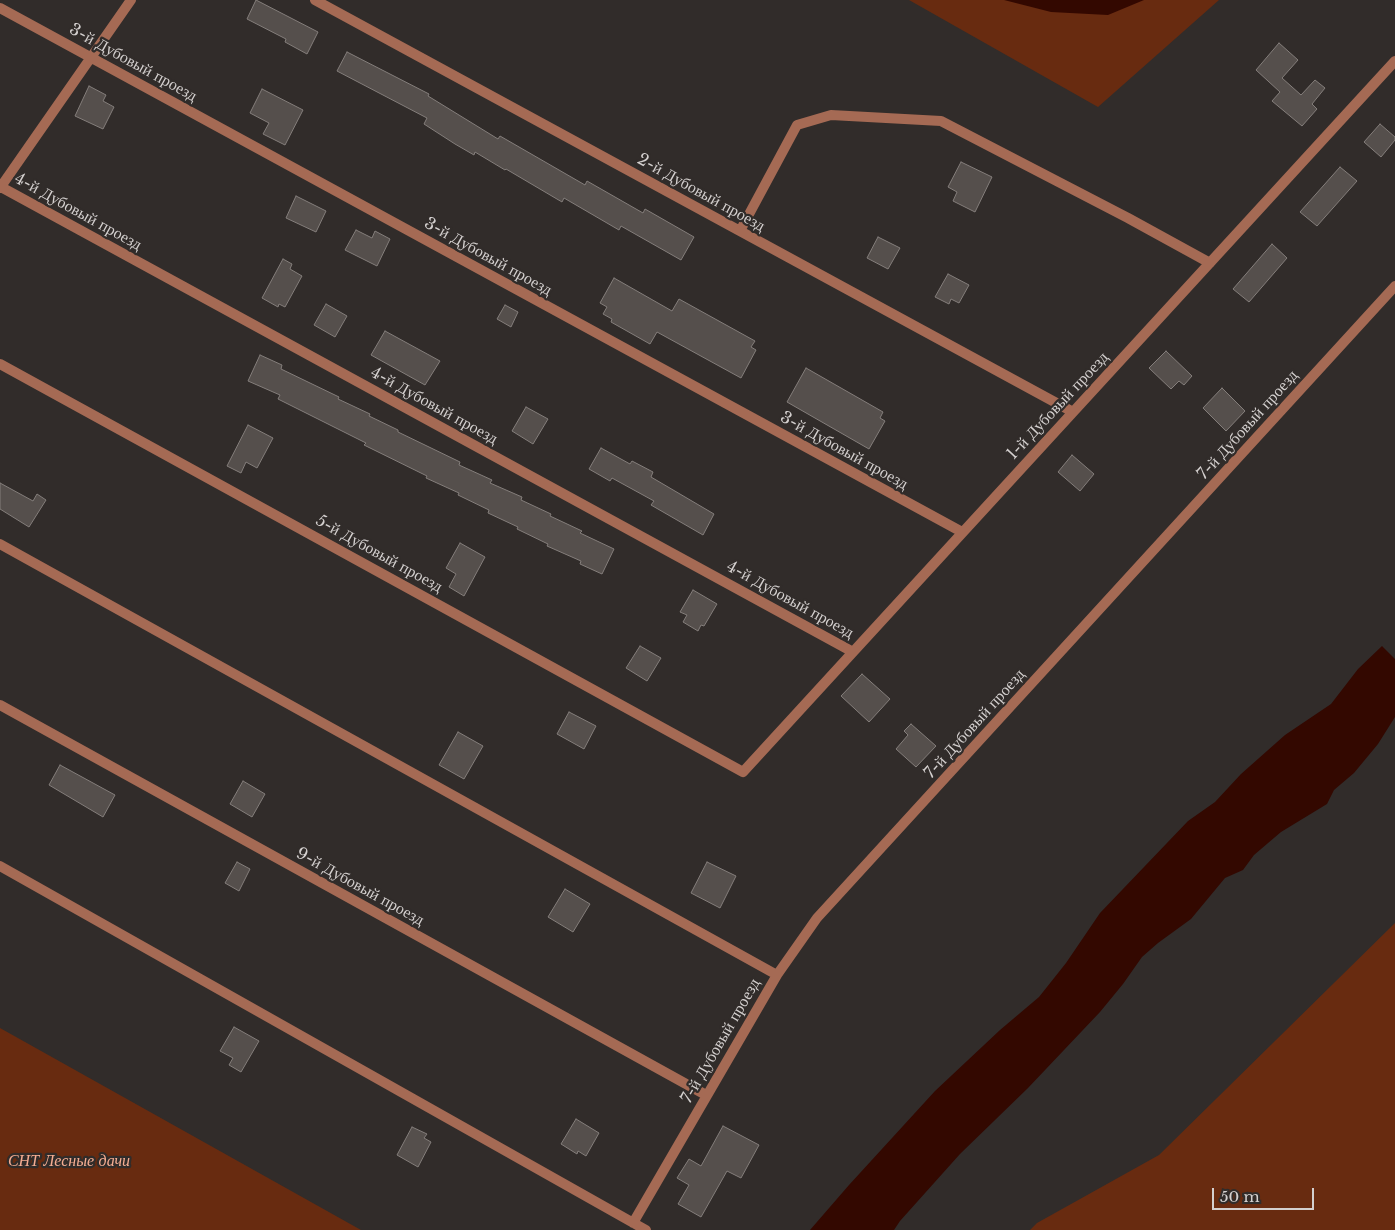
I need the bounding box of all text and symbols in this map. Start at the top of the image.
street label: 3-й Дубовый проезд [66,20,200,106]
street label: 2-й Дубовый проезд [634,150,768,236]
street label: 4-й Дубовый проезд [11,169,145,255]
street label: 3-й Дубовый проезд [421,214,555,300]
street label: 1-й Дубовый проезд [1003,348,1113,464]
street label: 4-й Дубовый проезд [367,363,501,449]
street label: 7-й Дубовый проезд [1194,366,1302,484]
street label: 3-й Дубовый проезд [777,408,911,494]
street label: 5-й Дубовый проезд [312,511,446,597]
street label: 4-й Дубовый проезд [723,557,857,643]
street label: 7-й Дубовый проезд [921,665,1029,783]
street label: 9-й Дубовый проезд [293,844,427,930]
street label: 7-й Дубовый проезд [677,975,765,1107]
park label: СНТ Лесные дачи [8,1151,130,1171]
scale bar [1215,1178,1318,1210]
text: 50 m [1220,1187,1260,1206]

